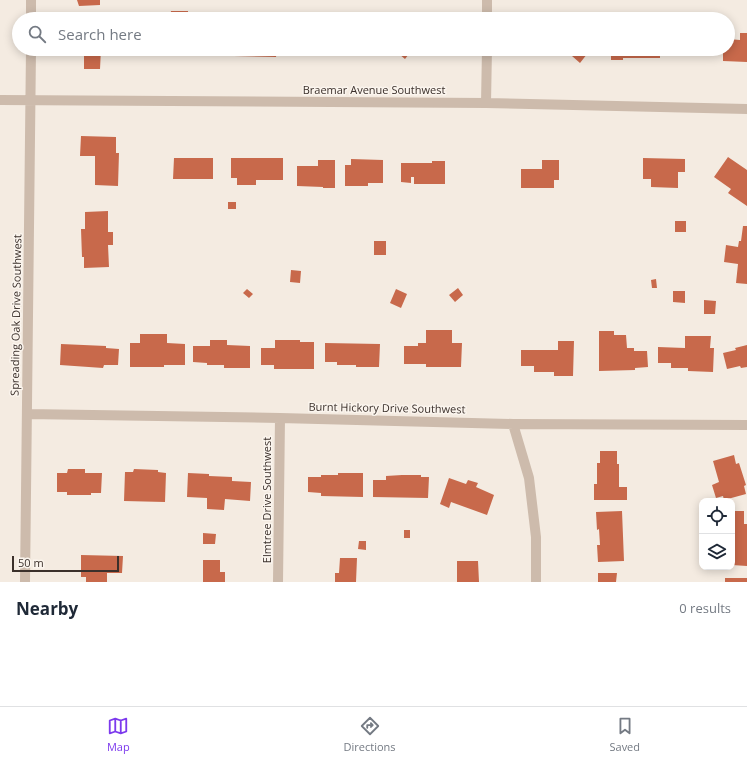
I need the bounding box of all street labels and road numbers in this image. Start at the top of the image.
street label: Braemar Avenue Southwest [303,82,445,97]
street label: Spreading Oak Drive Southwest [7,234,24,396]
street label: Burnt Hickory Drive Southwest [308,399,466,416]
street label: Elmtree Drive Southwest [259,437,274,563]

